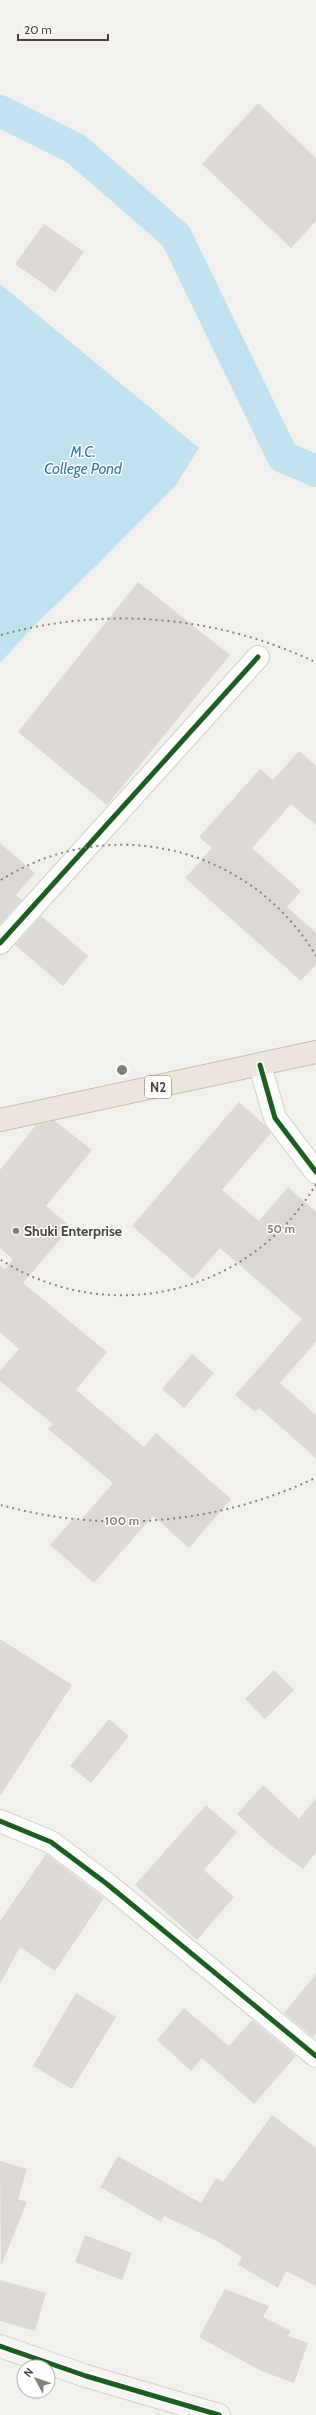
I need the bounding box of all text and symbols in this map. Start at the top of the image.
scale bar [18,16,108,42]
text: 20 m [24,22,52,37]
water label: M.C. College Pond [44,443,123,478]
centre of rings [115,1063,129,1077]
road number: N2 [145,1076,171,1098]
text: 50 m [267,1221,295,1236]
place label: Shuki Enterprise [24,1222,122,1240]
marker: Shuki Enterprise [11,1226,21,1236]
text: 100 m [105,1513,139,1528]
north arrow [16,2359,56,2399]
text: N [20,2365,36,2380]

